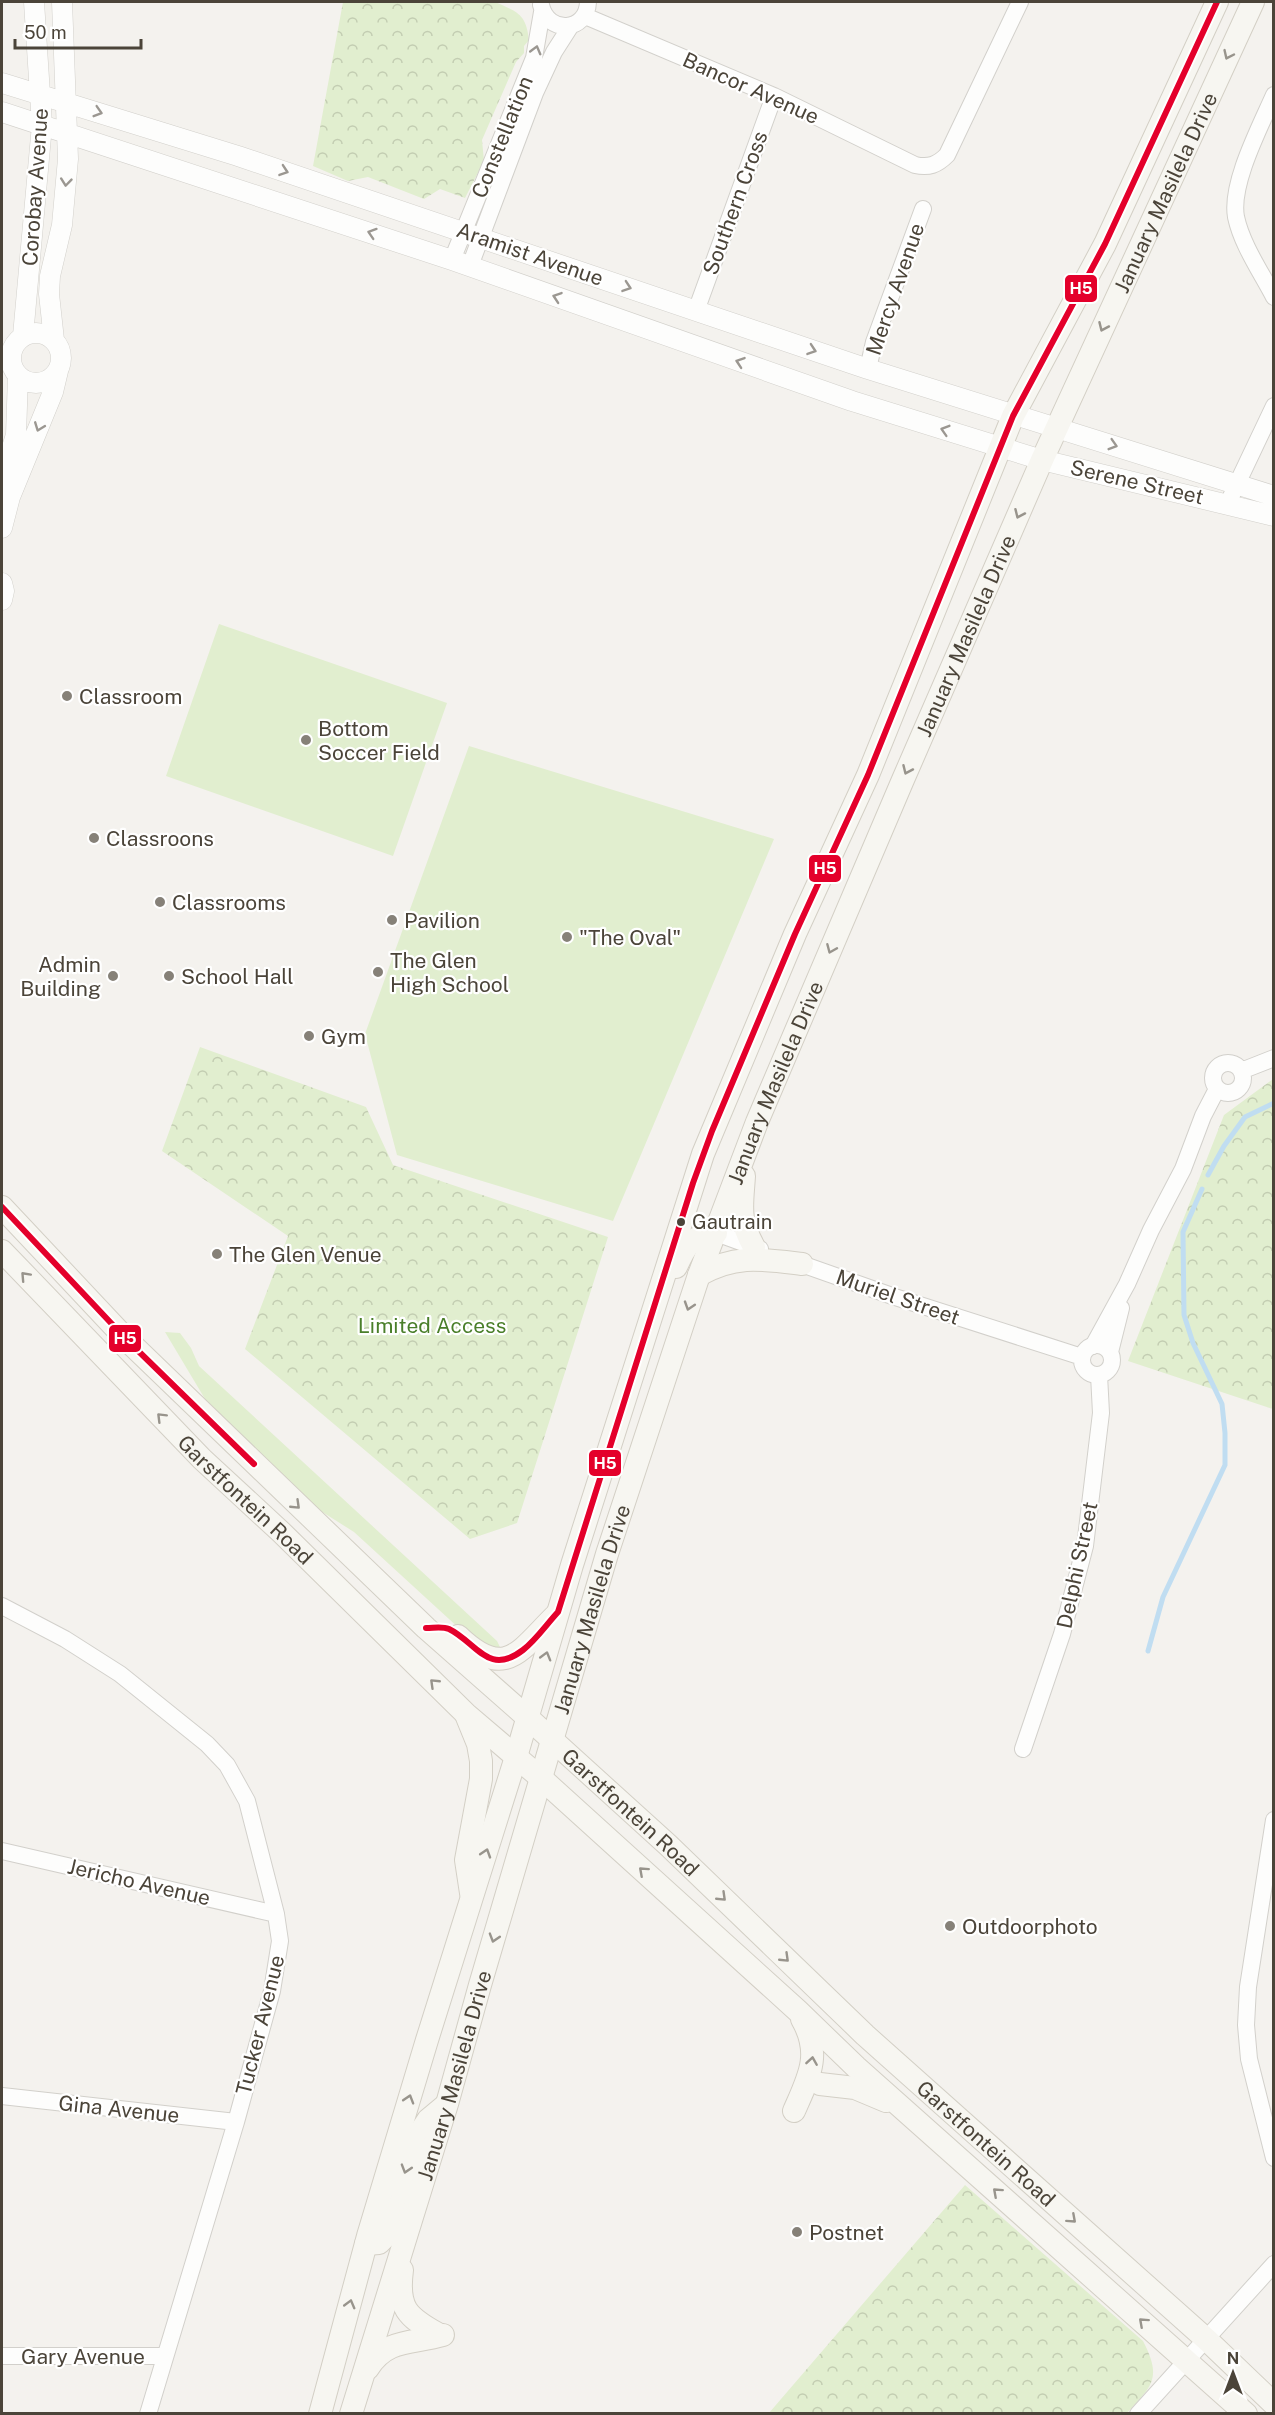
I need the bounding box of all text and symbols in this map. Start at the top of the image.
scale bar [15,12,141,50]
text: 50 m [24,22,67,43]
one-way arrow [529,45,541,55]
street label: Bancor Avenue [679,47,823,129]
one-way arrow [1223,48,1235,59]
street label: Constellation [466,72,538,202]
street label: January Masilela Drive [1108,88,1222,297]
one-way arrow [92,105,102,117]
street label: Corobay Avenue [17,107,53,267]
street label: Southern Cross [697,128,773,278]
one-way arrow [278,163,288,176]
one-way arrow [60,178,73,187]
street label: Aramist Avenue [453,217,607,291]
street label: Mercy Avenue [861,220,929,358]
one-way arrow [367,228,378,241]
line badge: H5 [1064,274,1098,303]
text: H5 [1069,279,1093,298]
one-way arrow [621,280,632,293]
one-way arrow [552,291,563,304]
one-way arrow [1098,321,1110,332]
one-way arrow [806,343,817,356]
one-way arrow [736,356,746,369]
one-way arrow [34,421,47,431]
one-way arrow [940,425,951,437]
one-way arrow [1107,438,1118,451]
street label: Serene Street [1068,454,1206,510]
one-way arrow [1014,508,1026,519]
street label: January Masilela Drive [911,531,1020,740]
place label: Classroom [79,684,182,709]
marker: Classroom [60,689,74,703]
place label: Bottom Soccer Field [318,716,440,765]
marker: Bottom Soccer Field [299,733,313,747]
one-way arrow [902,763,914,774]
place label: Classroons [106,826,214,851]
marker: Classroons [87,831,101,845]
line badge: H5 [808,854,842,883]
text: H5 [813,859,837,878]
place label: Classrooms [172,890,286,915]
marker: Classrooms [153,895,167,909]
place label: Pavilion [404,908,480,933]
marker: Pavilion [385,913,399,927]
place label: "The Oval" [579,925,681,950]
marker: "The Oval" [560,930,574,944]
one-way arrow [826,943,838,954]
place label: The Glen High School [390,948,509,997]
place label: Admin Building [20,952,101,1001]
place label: School Hall [181,964,294,989]
marker: The Glen High School [371,965,385,979]
marker: Admin Building [106,969,120,983]
marker: School Hall [162,969,176,983]
street label: January Masilela Drive [722,977,828,1188]
place label: Gym [321,1024,366,1049]
marker: Gym [302,1029,316,1043]
place label: Gautrain [692,1210,772,1234]
marker: Gautrain [675,1216,687,1228]
place label: The Glen Venue [229,1242,382,1267]
marker: The Glen Venue [210,1247,224,1261]
street label: Muriel Street [833,1264,963,1330]
one-way arrow [21,1273,32,1284]
one-way arrow [683,1300,696,1311]
park label: Limited Access [358,1313,506,1338]
line badge: H5 [108,1324,142,1353]
text: H5 [113,1329,137,1348]
one-way arrow [157,1414,168,1424]
street label: Garstfontein Road [173,1429,318,1569]
line badge: H5 [588,1449,622,1477]
text: H5 [593,1454,617,1473]
one-way arrow [289,1497,300,1508]
street label: Delphi Street [1051,1499,1103,1631]
street label: January Masilela Drive [548,1501,635,1717]
one-way arrow [539,1651,551,1662]
one-way arrow [430,1679,440,1690]
street label: Garstfontein Road [557,1743,705,1881]
one-way arrow [479,1848,491,1859]
street label: Jericho Avenue [65,1853,213,1911]
one-way arrow [639,1867,649,1878]
one-way arrow [714,1889,725,1900]
place label: Outdoorphoto [962,1914,1098,1939]
marker: Outdoorphoto [943,1919,957,1933]
one-way arrow [489,1932,501,1943]
one-way arrow [779,1951,789,1962]
street label: Tucker Avenue [231,1952,289,2098]
street label: January Masilela Drive [412,1967,496,2183]
one-way arrow [805,2056,817,2065]
street label: Garstfontein Road [912,2075,1061,2211]
street label: Gina Avenue [57,2090,181,2128]
one-way arrow [402,2094,414,2105]
one-way arrow [401,2163,414,2174]
one-way arrow [993,2188,1004,2199]
one-way arrow [1066,2212,1076,2223]
place label: Postnet [809,2220,884,2245]
marker: Postnet [790,2225,804,2239]
one-way arrow [343,2299,356,2309]
one-way arrow [1139,2318,1149,2329]
north arrow [1203,2343,1263,2403]
street label: Gary Avenue [21,2344,145,2369]
text: N [1227,2349,1239,2368]

